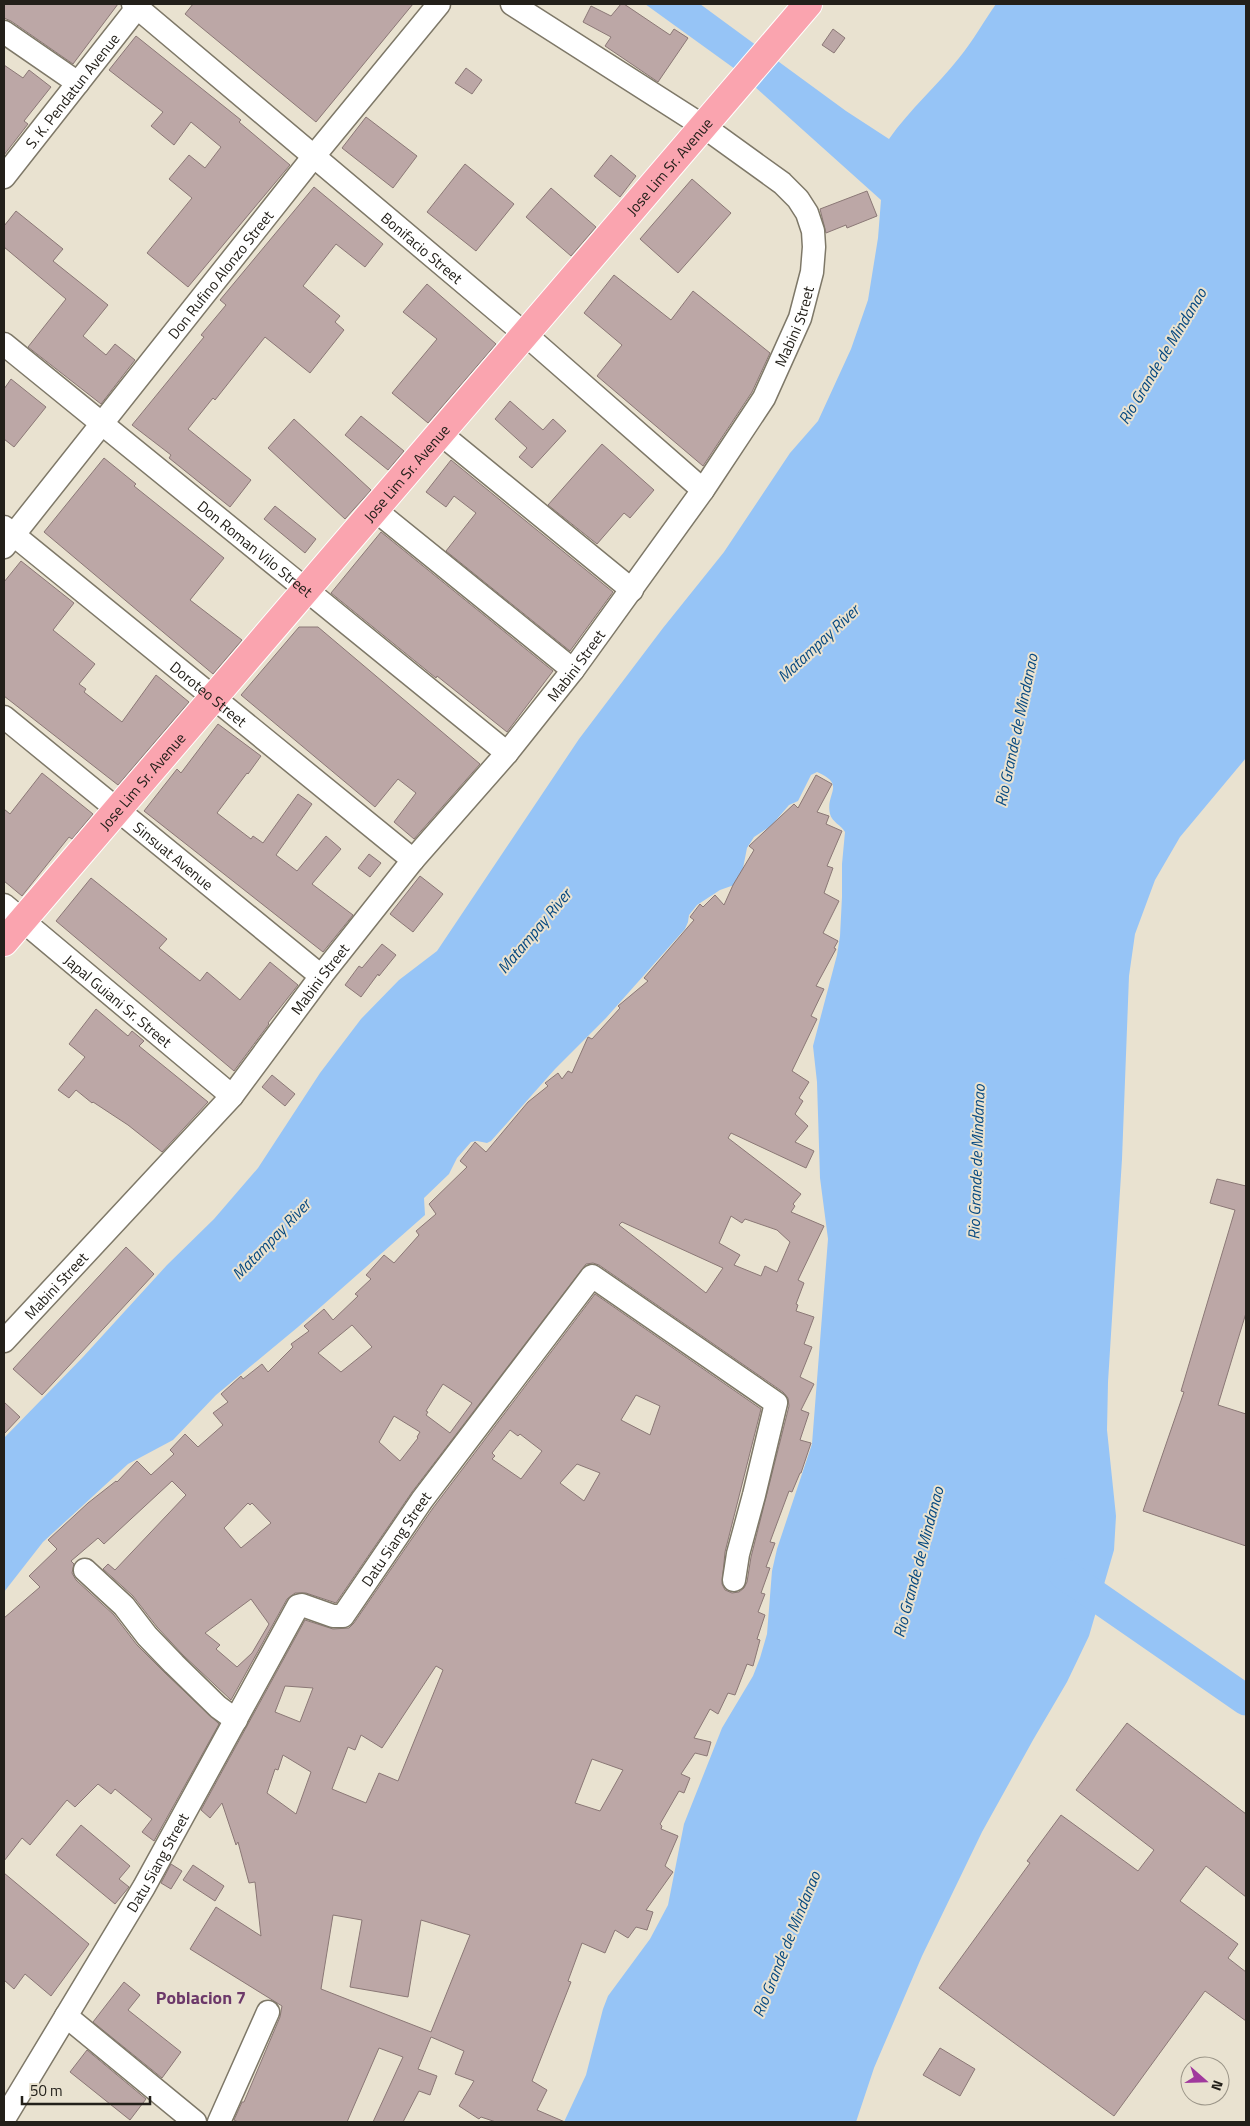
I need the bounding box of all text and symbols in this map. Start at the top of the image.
street label: S. K. Pendatun Avenue [19,28,125,153]
street label: Jose Lim Sr. Avenue [621,112,718,220]
street label: Don Rufino Alonzo Street [162,204,279,344]
street label: Bonifacio Street [376,206,469,289]
water label: Rio Grande de Mindanao [1112,282,1213,429]
street label: Mabini Street [768,283,820,370]
street label: Jose Lim Sr. Avenue [358,419,455,527]
street label: Don Roman Vilo Street [193,494,319,603]
water label: Matampay River [772,597,866,687]
street label: Mabini Street [541,624,611,706]
water label: Rio Grande de Mindanao [988,651,1044,808]
street label: Doroteo Street [165,655,253,733]
street label: Jose Lim Sr. Avenue [93,727,191,835]
street label: Sinsuat Avenue [129,816,219,895]
water label: Matampay River [491,882,578,979]
street label: Mabini Street [285,938,355,1019]
street label: Japal Guiani Sr. Street [59,949,178,1053]
water label: Rio Grande de Mindanao [961,1083,991,1240]
water label: Matampay River [226,1192,317,1285]
street label: Mabini Street [19,1246,94,1324]
water label: Rio Grande de Mindanao [886,1483,950,1640]
street label: Datu Siang Street [355,1486,437,1591]
street label: Datu Siang Street [120,1808,194,1916]
water label: Rio Grande de Mindanao [746,1867,827,2020]
district label: Poblacion 7 [156,1984,246,2011]
north arrow [1180,2056,1230,2106]
scale bar [22,2074,150,2106]
text: N [1206,2077,1229,2094]
text: 50 m [30,2079,63,2102]

